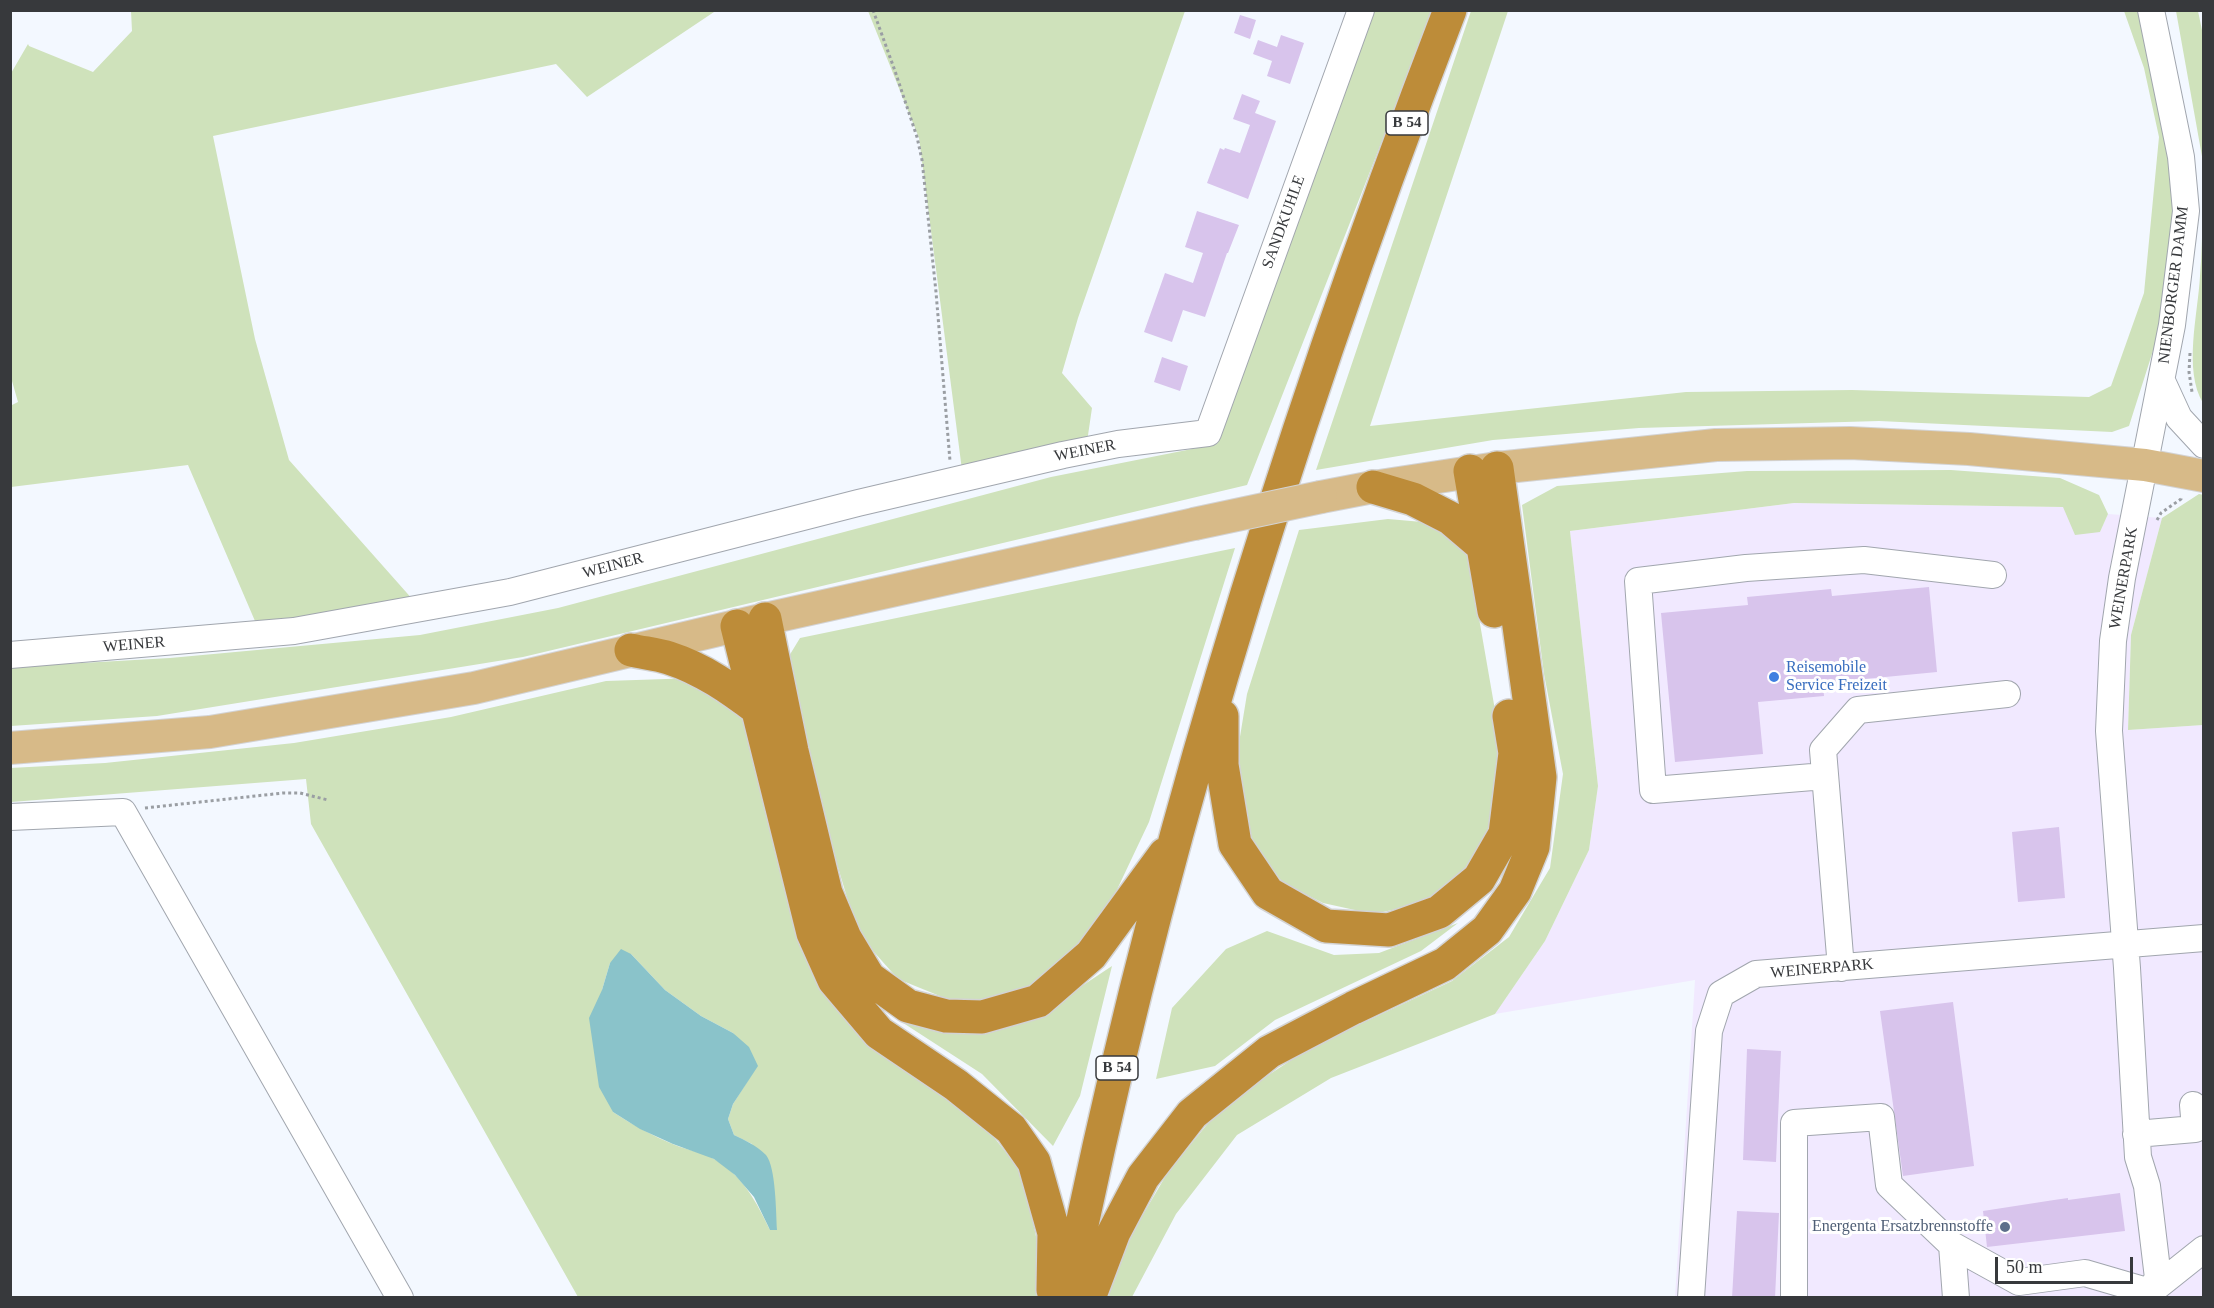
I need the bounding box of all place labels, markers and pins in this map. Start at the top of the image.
place label: Reisemobile Service Freizeit [1786,658,1887,696]
marker: Reisemobile Service Freizeit [1767,670,1781,684]
place label: Energenta Ersatzbrennstoffe [1812,1217,1993,1237]
marker: Energenta Ersatzbrennstoffe [1998,1220,2012,1234]

